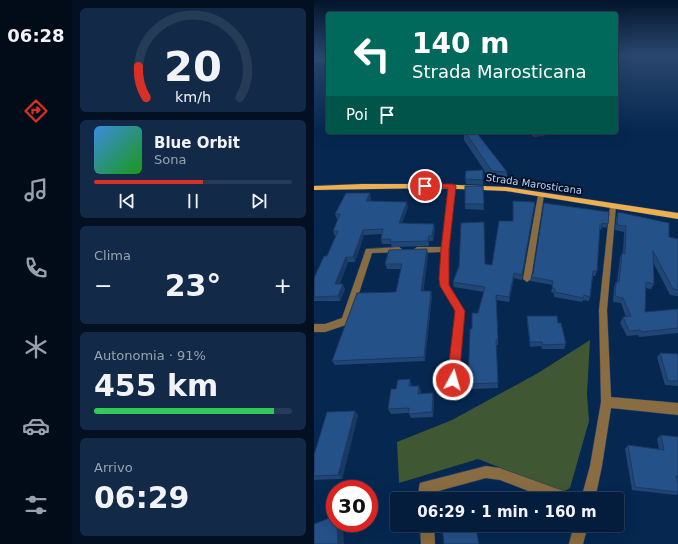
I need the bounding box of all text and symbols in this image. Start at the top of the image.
text: 06:28 [7,25,65,46]
text: 140 m [412,27,509,60]
icon: left [346,28,398,80]
text: 20 [164,42,222,91]
text: Strada Marosticana [412,61,586,82]
text: km/h [175,89,211,105]
icon: directions [22,97,50,125]
icon: arrive [376,104,398,126]
text: Poi [346,106,368,124]
text: Blue Orbit [154,134,240,152]
text: Sona [154,152,186,167]
pin [408,169,442,203]
street label: Strada Marosticana [485,172,583,196]
icon: arrive [414,175,436,197]
icon: music [22,176,50,204]
icon: previous [116,190,138,212]
icon: pause [182,190,204,212]
icon: next [248,190,270,212]
text: Clima [94,248,131,263]
icon: phone [22,254,50,282]
text: 23° [165,268,221,303]
text: − [94,273,112,298]
text: + [274,273,292,298]
icon: climate [22,333,50,361]
text: Autonomia · 91% [94,348,206,363]
position arrow [432,359,474,401]
text: 455 km [94,368,218,403]
icon: car [22,412,50,440]
text: Arrivo [94,460,133,475]
text: 06:29 [94,480,190,515]
speed limit sign: 30 [326,480,378,532]
icon: filters [22,491,50,519]
text: 06:29 · 1 min · 160 m [417,503,597,521]

